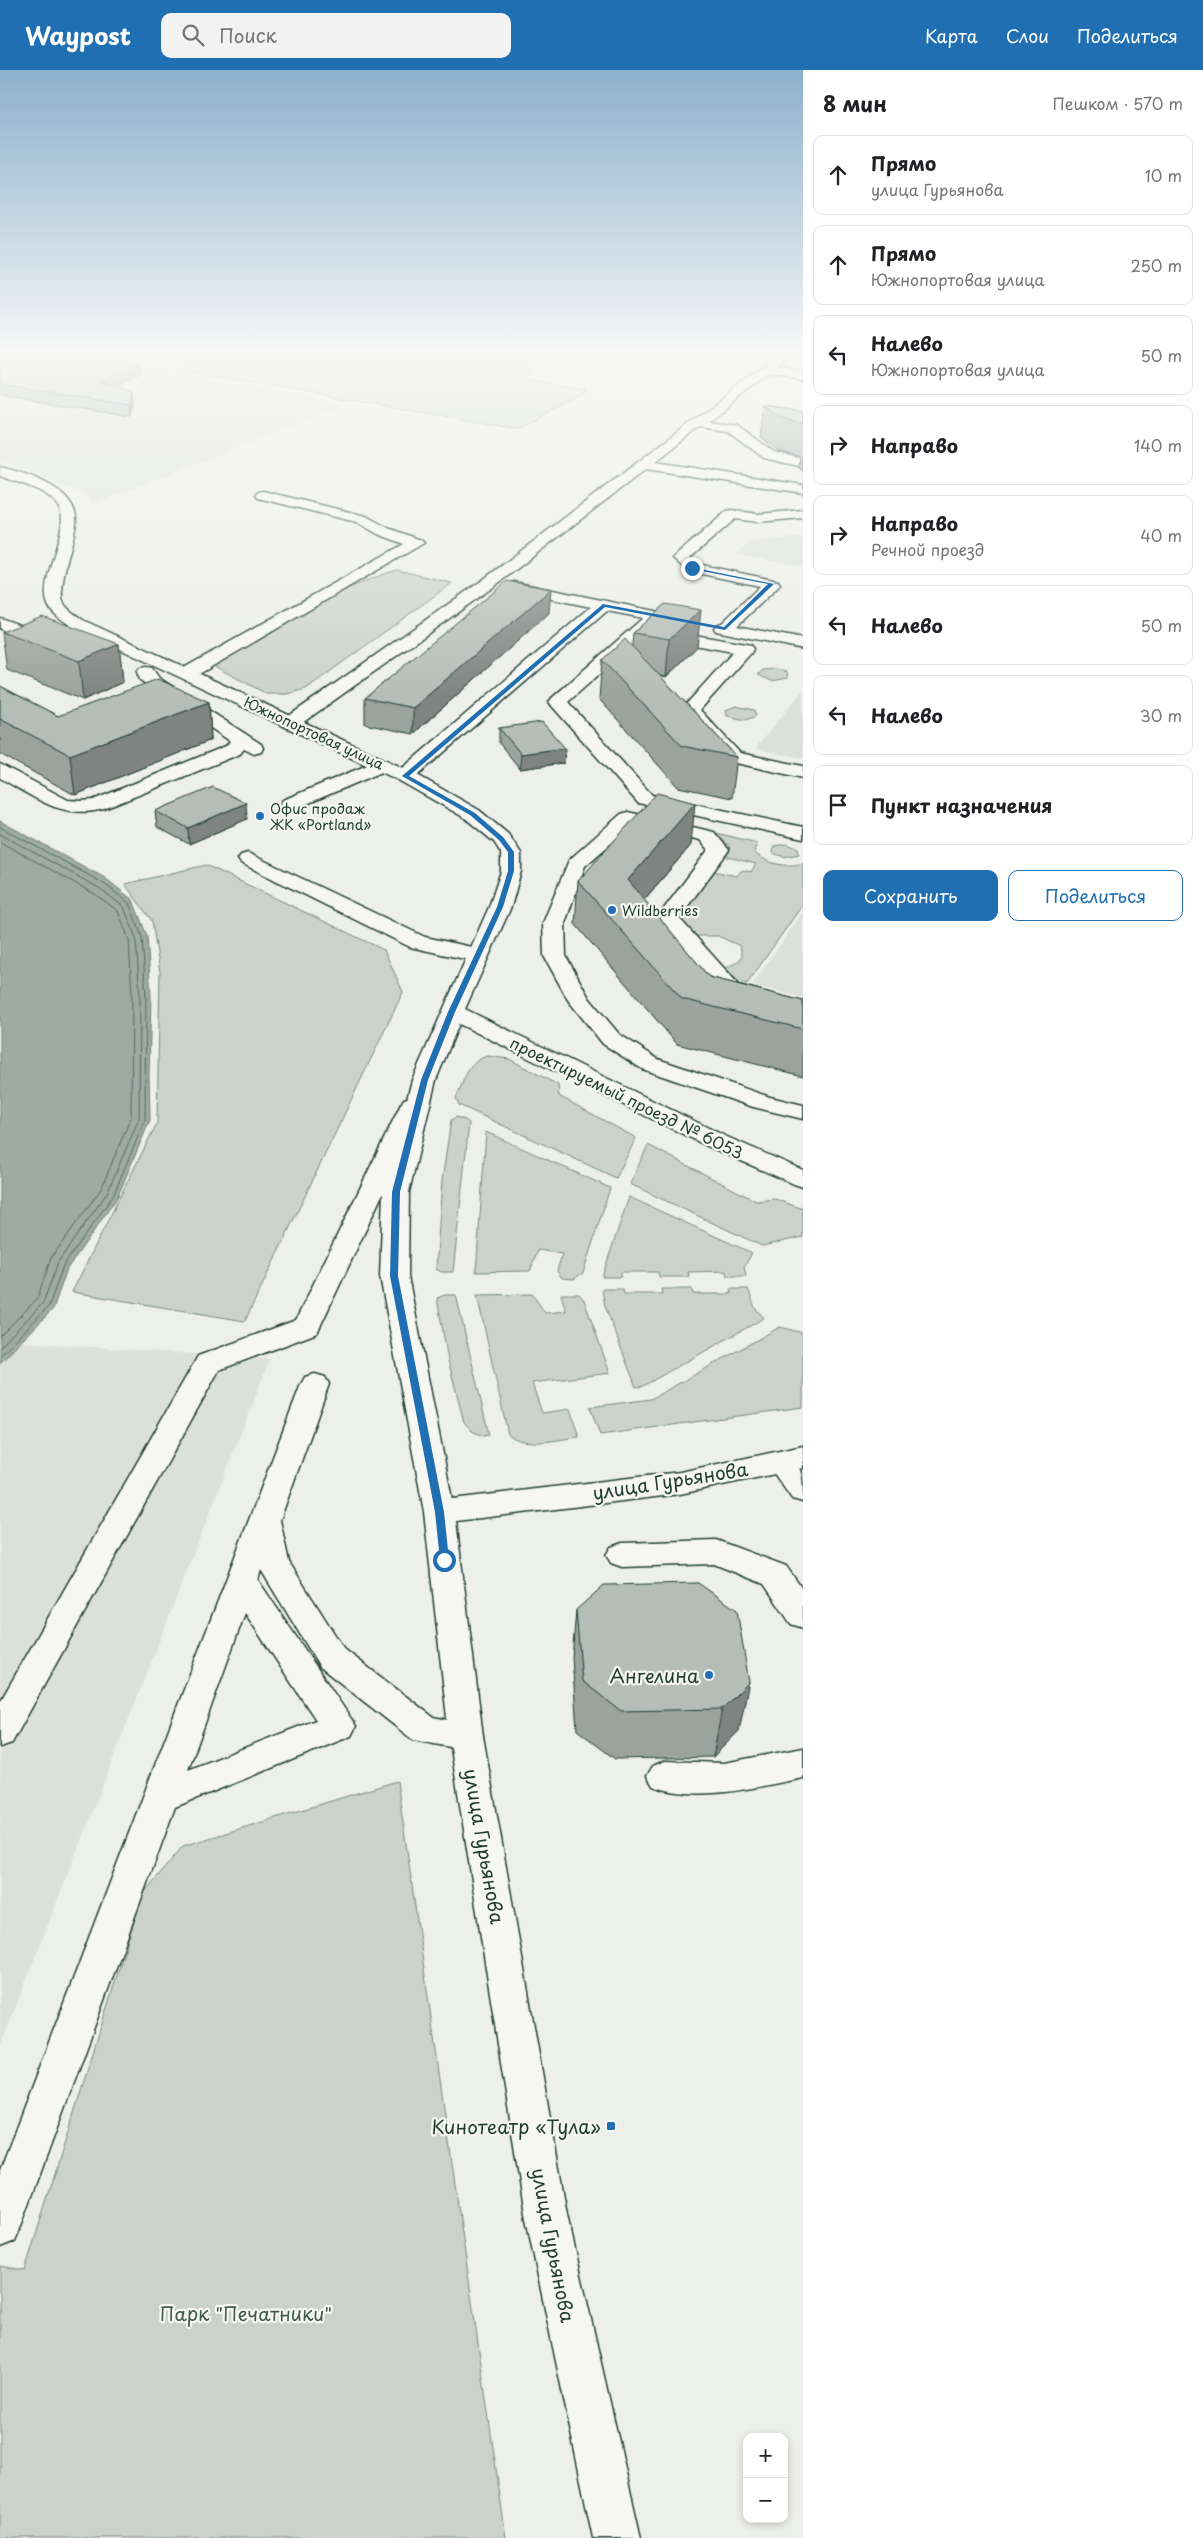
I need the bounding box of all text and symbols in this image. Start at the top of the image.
search box [161,13,511,58]
text: Waypost [25,17,131,53]
icon: search [179,21,207,49]
text: Поиск [219,21,277,49]
text: Карта [925,22,978,49]
text: Слои [1006,22,1049,49]
text: Поделиться [1077,22,1178,49]
text: 8 мин [823,87,887,119]
text: Пешком · 570 m [1053,91,1183,115]
text: Прямо [871,149,936,177]
icon: ahead [824,161,852,189]
text: 10 m [1145,163,1182,187]
text: улица Гурьянова [871,177,1003,201]
text: Прямо [871,239,936,267]
icon: ahead [824,251,852,279]
text: 250 m [1131,253,1182,277]
text: Южнопортовая улица [871,267,1045,291]
text: Налево [871,329,943,357]
icon: left [824,341,852,369]
text: 50 m [1141,343,1182,367]
text: Южнопортовая улица [871,357,1045,381]
icon: right [824,431,852,459]
text: Направо [871,431,958,459]
text: 140 m [1134,433,1182,457]
text: Направо [871,509,958,537]
icon: right [824,521,852,549]
text: 40 m [1140,523,1182,547]
text: Речной проезд [871,537,984,561]
route end [681,557,704,580]
icon: left [824,611,852,639]
text: Налево [871,611,943,639]
text: 50 m [1141,613,1182,637]
street label: Южнопортовая улица [241,691,387,775]
icon: left [824,701,852,729]
text: Налево [871,701,943,729]
text: 30 m [1140,703,1182,727]
icon: arrive [824,791,852,819]
text: Пункт назначения [871,791,1052,819]
place label: Офис продаж ЖК «Portland» [269,798,371,835]
marker: Офис продаж ЖК «Portland» [254,810,266,822]
button: Сохранить [823,870,998,921]
button: Поделиться [1008,870,1183,921]
place label: Wildberries [622,900,698,921]
marker: Wildberries [606,904,618,916]
street label: проектируемый проезд № 6053 [506,1030,748,1164]
street label: улица Гурьянова [590,1454,750,1506]
route start [433,1549,456,1572]
place label: Ангелина [609,1661,699,1689]
marker: Ангелина [703,1669,715,1681]
street label: улица Гурьянова [458,1766,512,1926]
place label: Кинотеатр «Тула» [431,2112,601,2140]
marker: Кинотеатр «Тула» [605,2120,617,2132]
street label: улица Гурьянова [525,2165,583,2325]
park label: Парк "Печатники" [160,2299,332,2327]
map controls [743,2433,788,2523]
button: + [743,2433,788,2478]
button: − [743,2478,788,2523]

